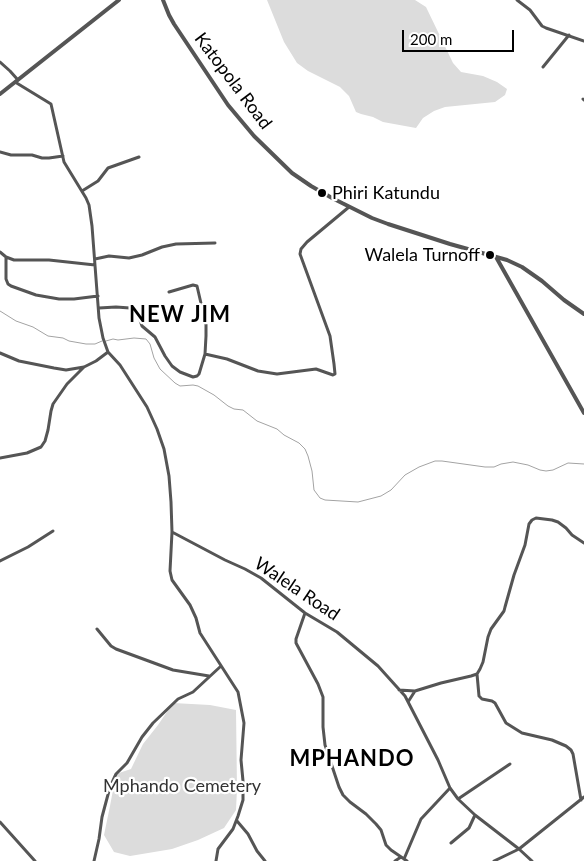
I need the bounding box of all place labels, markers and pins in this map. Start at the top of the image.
place label: Phiri Katundu [332,182,440,204]
marker: Phiri Katundu [316,187,328,199]
place label: Walela Turnoff [365,244,480,266]
marker: Walela Turnoff [484,249,496,261]

